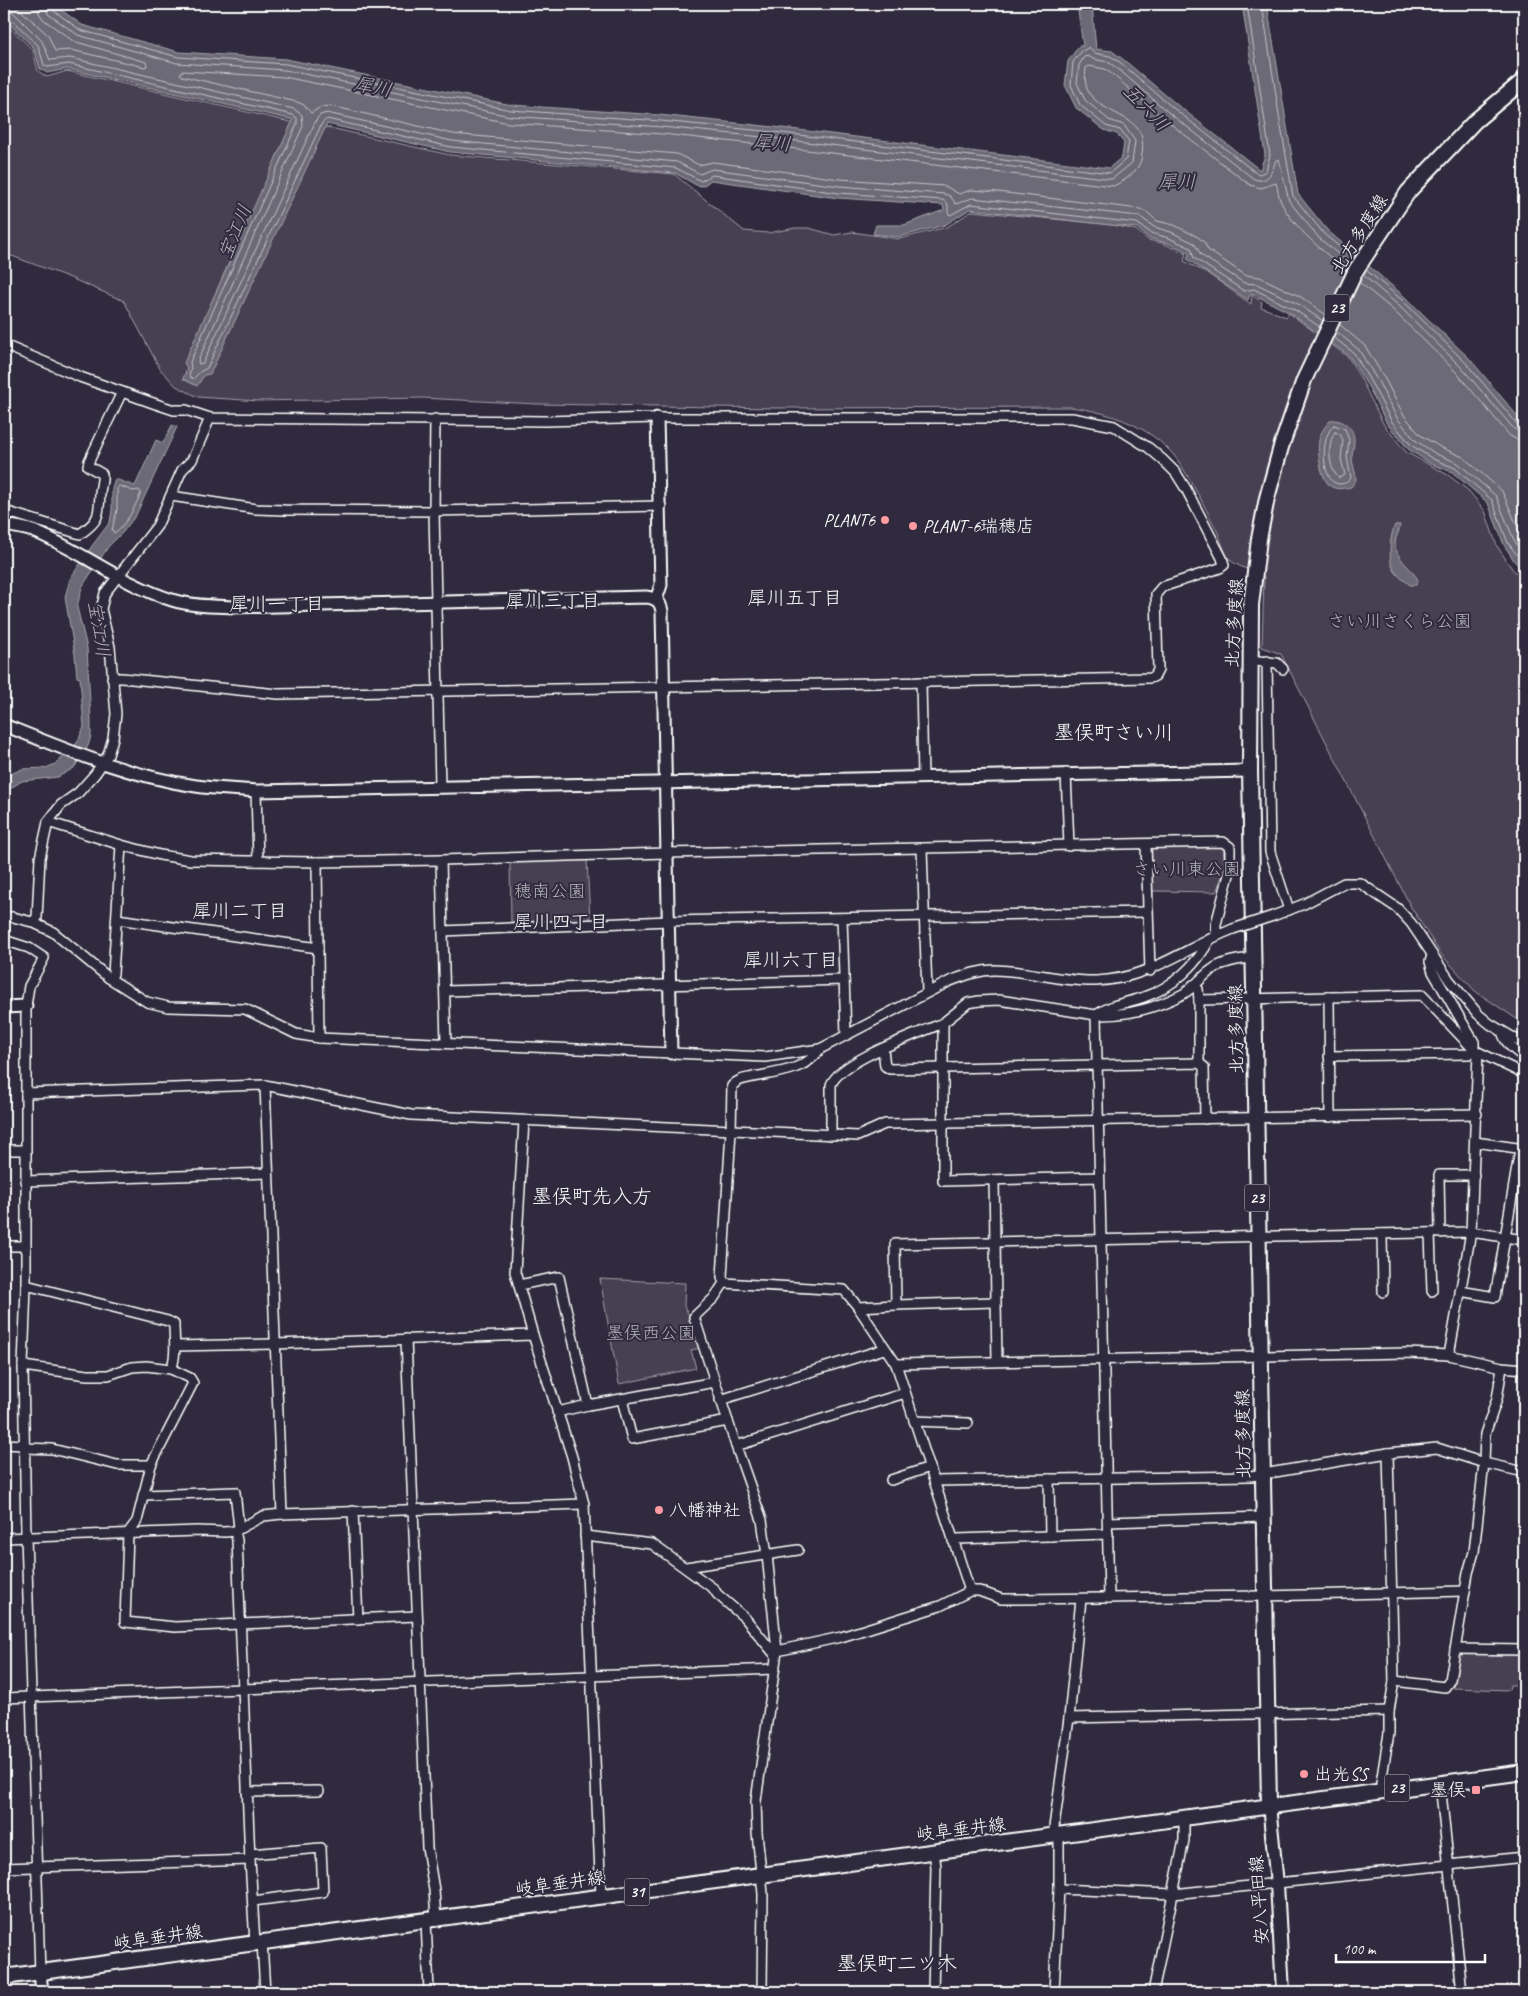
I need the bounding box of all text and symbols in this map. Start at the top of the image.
water label: 犀川 [352,71,394,103]
water label: 五六川 [1118,79,1174,137]
water label: 犀川 [752,129,792,157]
water label: 犀川 [1158,170,1196,194]
street label: 北方多度線 [1326,190,1392,278]
water label: 宝江川 [213,201,257,263]
road number: 23 [1324,294,1350,322]
place label: PLANT6 [824,509,876,531]
marker: PLANT6 [879,514,891,526]
place label: PLANT-6瑞穂店 [923,515,1034,537]
marker: PLANT-6瑞穂店 [907,520,919,532]
street label: 北方多度線 [1221,577,1247,669]
district label: 犀川五丁目 [747,586,843,610]
district label: 犀川三丁目 [505,589,601,613]
district label: 犀川一丁目 [229,592,325,616]
water label: 宝江川 [83,599,115,659]
park label: さい川さくら公園 [1328,610,1472,632]
district label: 墨俣町さい川 [1054,720,1174,745]
park label: さい川東公園 [1133,858,1241,880]
park label: 穂南公園 [514,880,586,902]
district label: 犀川二丁目 [192,899,288,923]
district label: 犀川四丁目 [513,910,609,934]
district label: 犀川六丁目 [743,948,839,972]
street label: 北方多度線 [1224,984,1248,1074]
district label: 墨俣町先入方 [532,1184,652,1209]
road number: 23 [1244,1184,1270,1212]
park label: 墨俣西公園 [606,1322,696,1344]
street label: 北方多度線 [1231,1389,1255,1479]
place label: 八幡神社 [669,1499,741,1521]
marker: 八幡神社 [653,1504,665,1516]
place label: 出光SS [1314,1763,1370,1785]
marker: 出光SS [1298,1768,1310,1780]
road number: 23 [1384,1775,1410,1802]
place label: 墨俣 [1430,1779,1466,1801]
marker: 墨俣 [1470,1784,1482,1796]
street label: 岐阜垂井線 [915,1813,1007,1845]
street label: 安八平田線 [1245,1854,1273,1946]
street label: 岐阜垂井線 [514,1866,606,1900]
road number: 31 [624,1878,650,1905]
street label: 岐阜垂井線 [112,1920,204,1954]
scale bar [1336,1931,1484,1963]
text: 100 m [1343,1940,1377,1959]
district label: 墨俣町二ツ木 [837,1951,957,1976]

